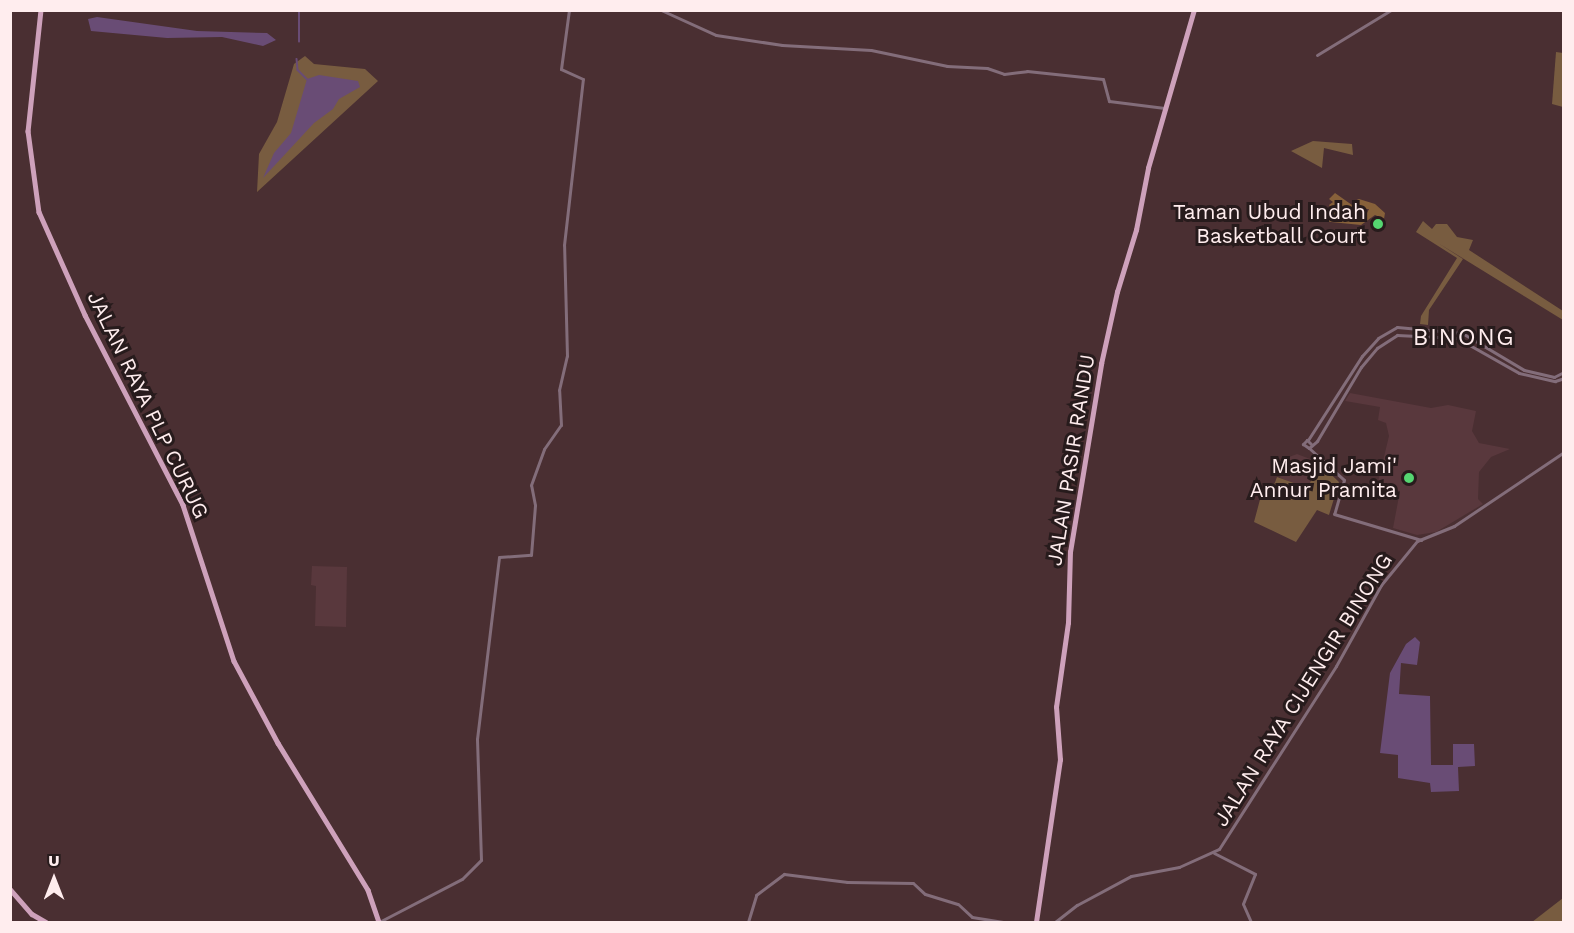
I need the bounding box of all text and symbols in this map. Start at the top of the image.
place label: Taman Ubud Indah Basketball Court [1173,199,1366,249]
marker: Taman Ubud Indah Basketball Court [1371,217,1385,231]
street label: JALAN RAYA PLP CURUG [82,287,214,523]
district label: BINONG [1413,324,1515,352]
street label: JALAN PASIR RANDU [1042,352,1100,568]
place label: Masjid Jami' Annur Pramita [1249,453,1397,503]
marker: Masjid Jami' Annur Pramita [1402,471,1416,485]
street label: JALAN RAYA CIJENGIR BINONG [1208,549,1398,831]
north arrow [24,849,84,909]
text: U [48,851,60,870]

